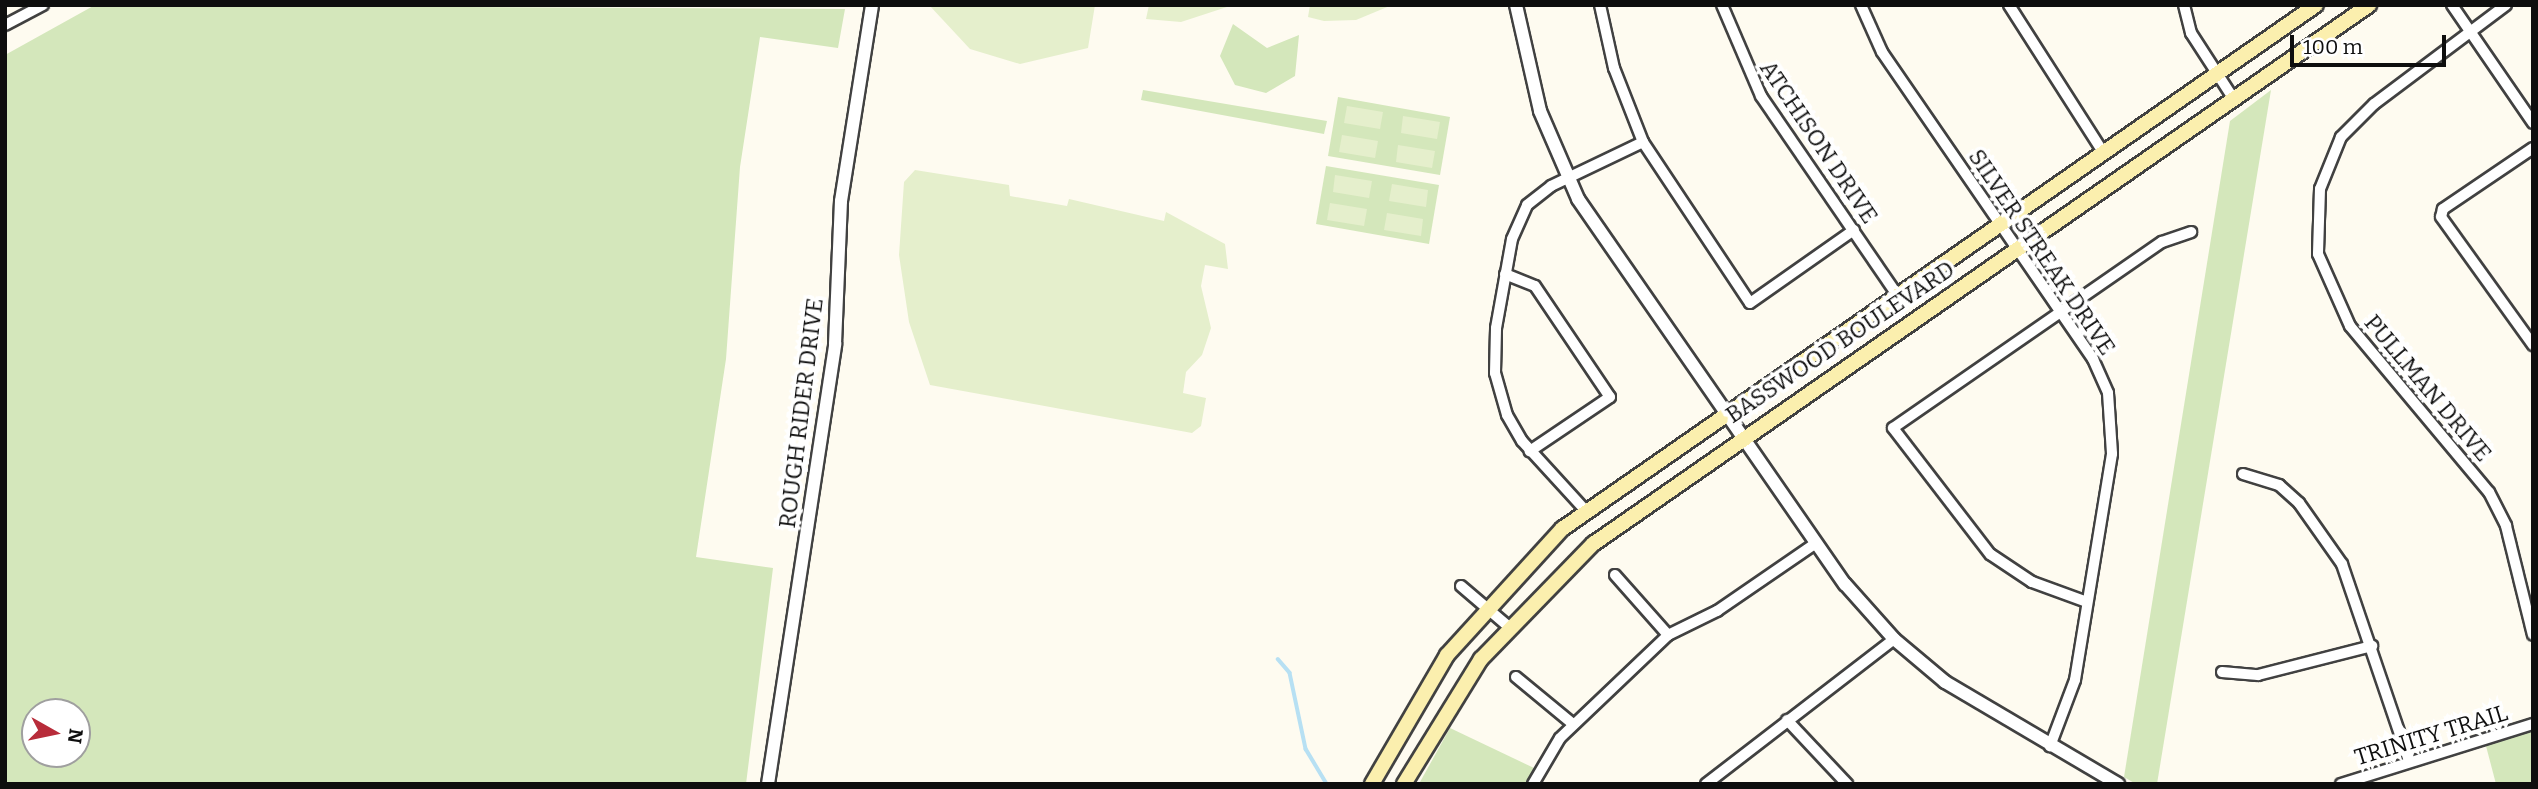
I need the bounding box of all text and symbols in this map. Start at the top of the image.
scale bar [2293,21,2449,65]
text: 100 m [2303,34,2363,60]
street label: ATCHISON DRIVE [1754,55,1884,229]
street label: SILVER STREAK DRIVE [1963,144,2121,360]
street label: BASSWOOD BOULEVARD [1720,255,1960,429]
street label: ROUGH RIDER DRIVE [773,296,829,530]
street label: PULLMAN DRIVE [2359,309,2497,467]
north arrow [21,698,91,768]
street label: TRINITY TRAIL [2351,699,2511,771]
text: N [63,727,88,745]

